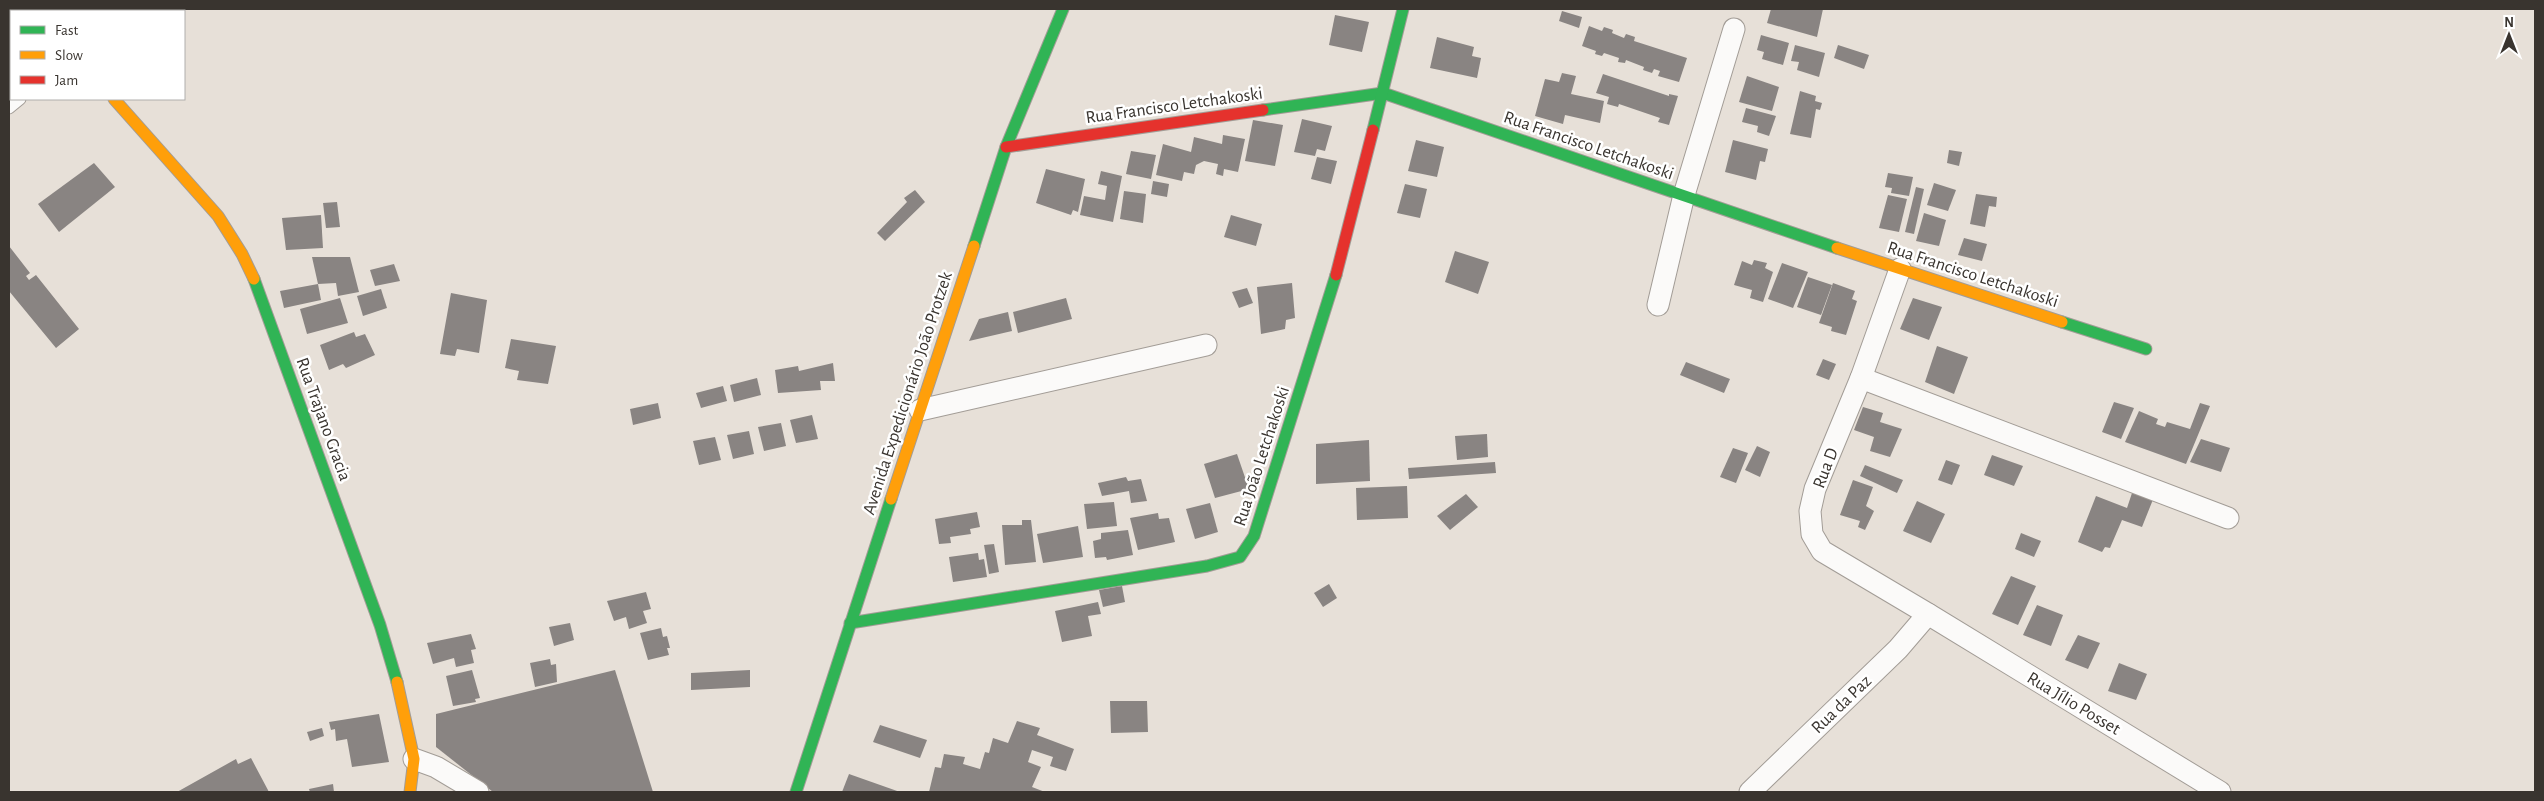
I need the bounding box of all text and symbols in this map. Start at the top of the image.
legend [10,10,185,100]
north arrow [2484,10,2534,60]
text: N [2504,16,2514,30]
text: Fast [55,23,79,38]
text: Slow [55,48,83,63]
text: Jam [55,73,78,88]
street label: Rua Francisco Letchakoski [1084,85,1264,127]
street label: Rua Francisco Letchakoski [1501,108,1676,184]
street label: Rua Francisco Letchakoski [1885,239,2060,311]
street label: Avenida Expedicionário João Protzek [860,269,956,517]
street label: Rua Trajano Gracia [292,355,354,483]
street label: Rua João Letchakoski [1231,384,1293,528]
street label: Rua D [1810,446,1842,491]
street label: Rua Jílio Posset [2024,669,2124,739]
street label: Rua da Paz [1808,672,1875,737]

